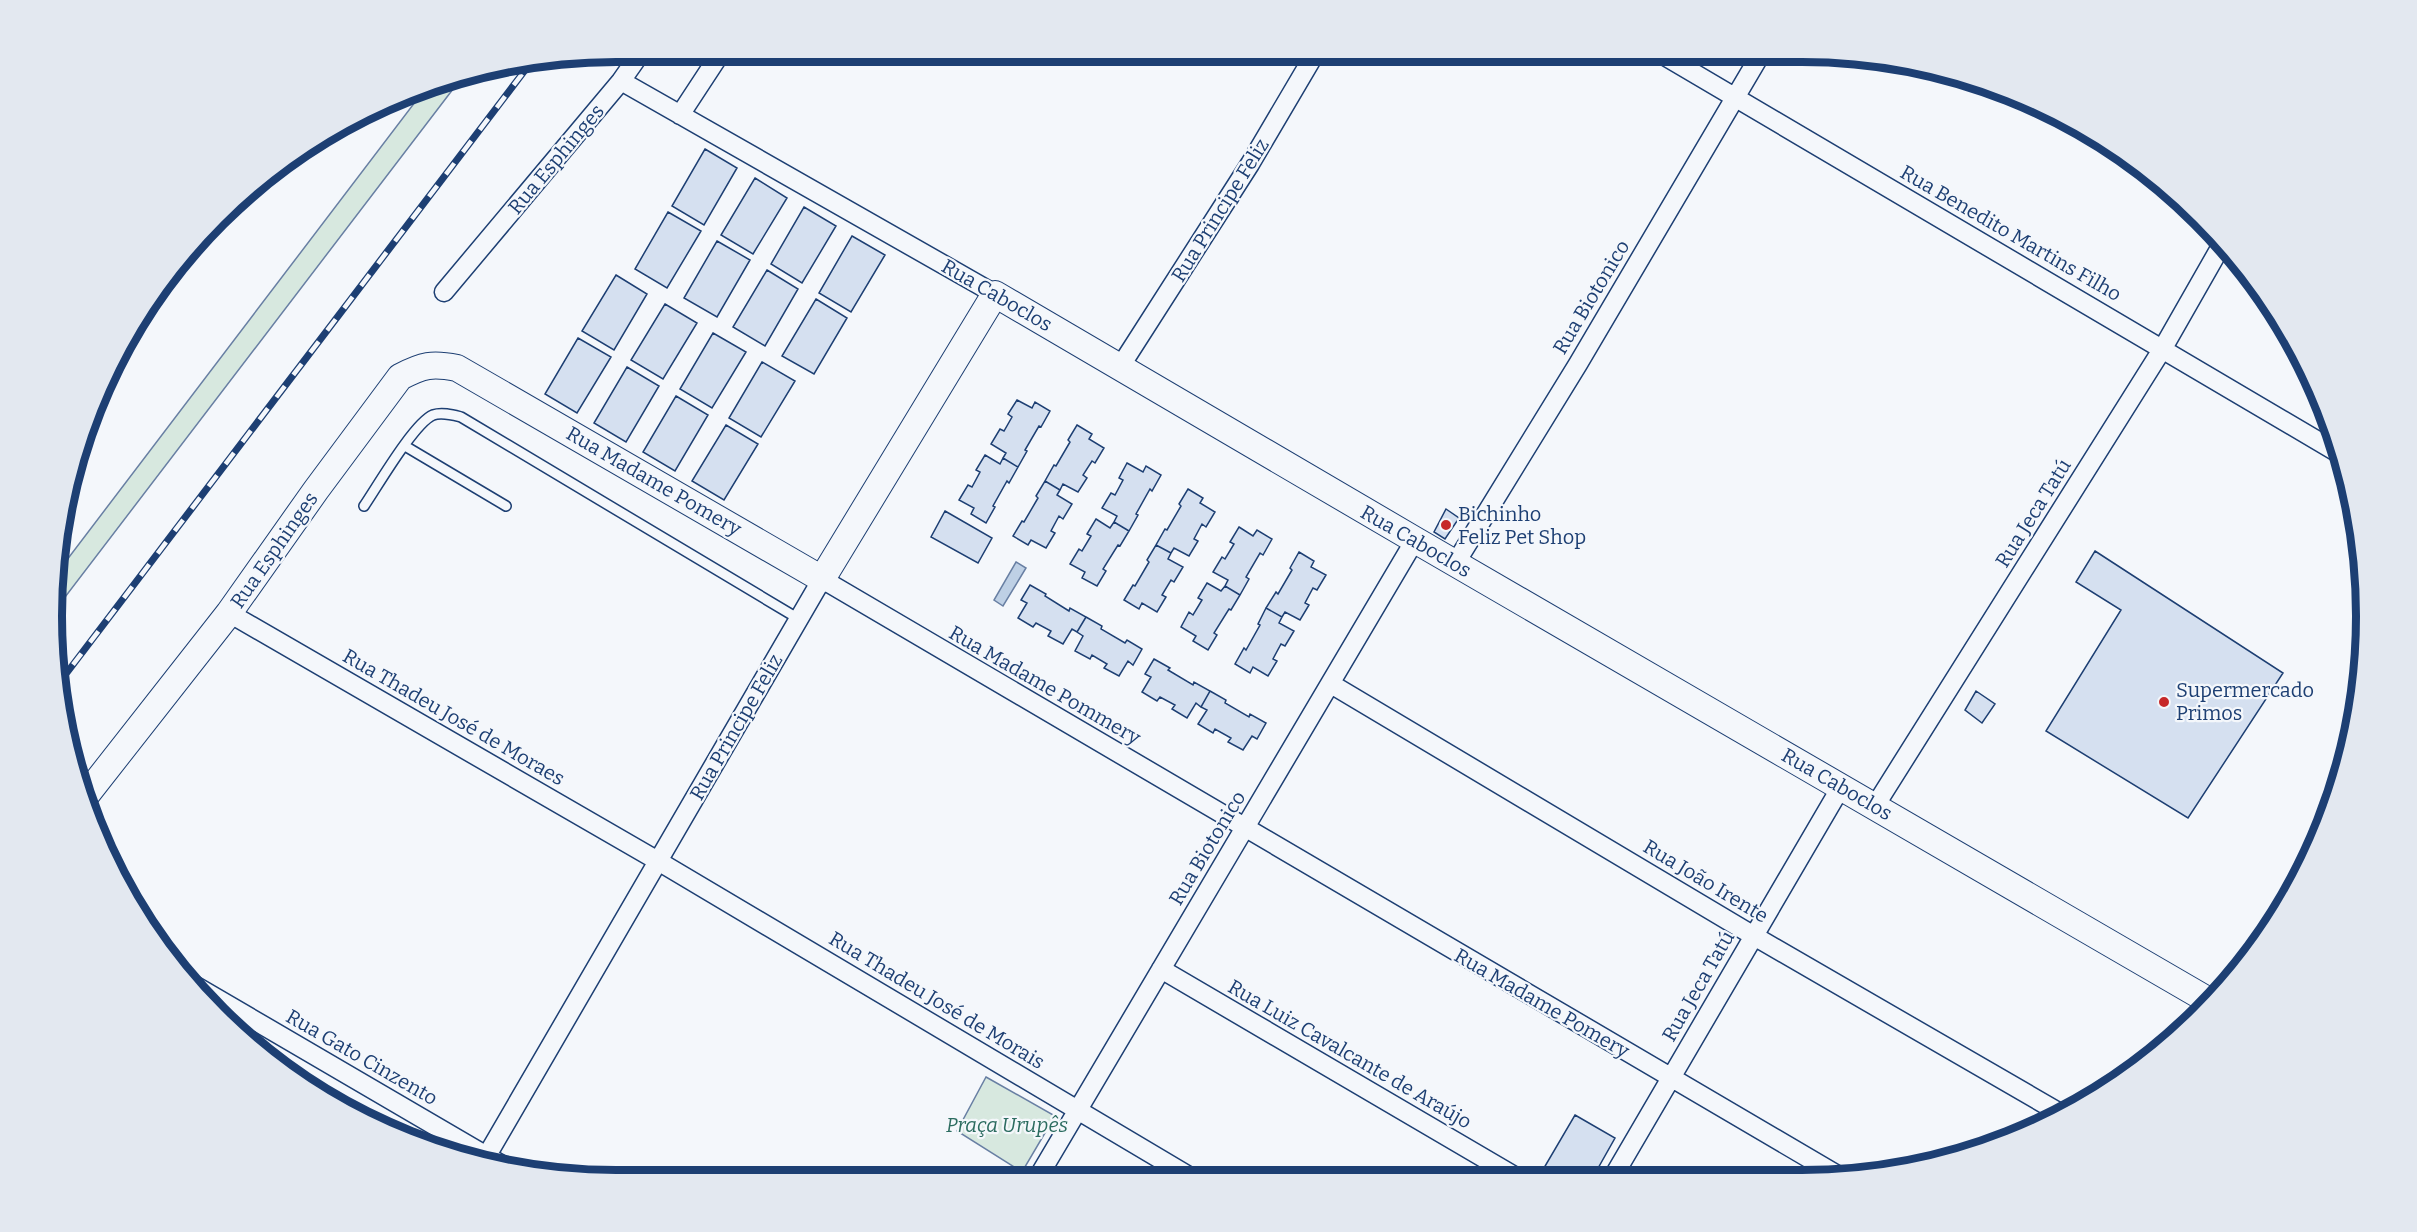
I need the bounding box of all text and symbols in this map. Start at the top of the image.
street label: Rua Esphinges [503,99,609,219]
street label: Rua Principe Feliz [1166,134,1274,286]
street label: Rua Benedito Martins Filho [1896,160,2126,306]
street label: Rua Biotonico [1548,236,1634,358]
street label: Rua Caboclos [938,254,1056,336]
street label: Rua Madame Pomery [562,421,746,541]
street label: Rua Jeca Tatú [1990,454,2076,572]
street label: Rua Esphinges [225,487,323,613]
street label: Rua Caboclos [1357,500,1475,582]
place label: Bichinho Feliz Pet Shop [1458,502,1586,549]
marker: Bichinho Feliz Pet Shop [1439,518,1453,532]
street label: Rua Madame Pommery [945,620,1145,750]
street label: Rua Thadeu José de Moraes [339,644,569,790]
street label: Rua Principe Feliz [684,650,788,804]
place label: Supermercado Primos [2176,678,2314,725]
marker: Supermercado Primos [2157,695,2171,709]
street label: Rua Caboclos [1778,743,1896,825]
street label: Rua Biotonico [1164,787,1250,909]
street label: Rua João Irente [1639,834,1773,928]
street label: Rua Thadeu José de Morais [825,926,1049,1074]
street label: Rua Jeca Tatú [1657,927,1739,1045]
street label: Rua Madame Pomery [1450,943,1634,1063]
street label: Rua Luiz Cavalcante de Araújo [1224,974,1476,1135]
street label: Rua Gato Cinzento [282,1004,442,1110]
park label: Praça Urupês [946,1113,1068,1137]

